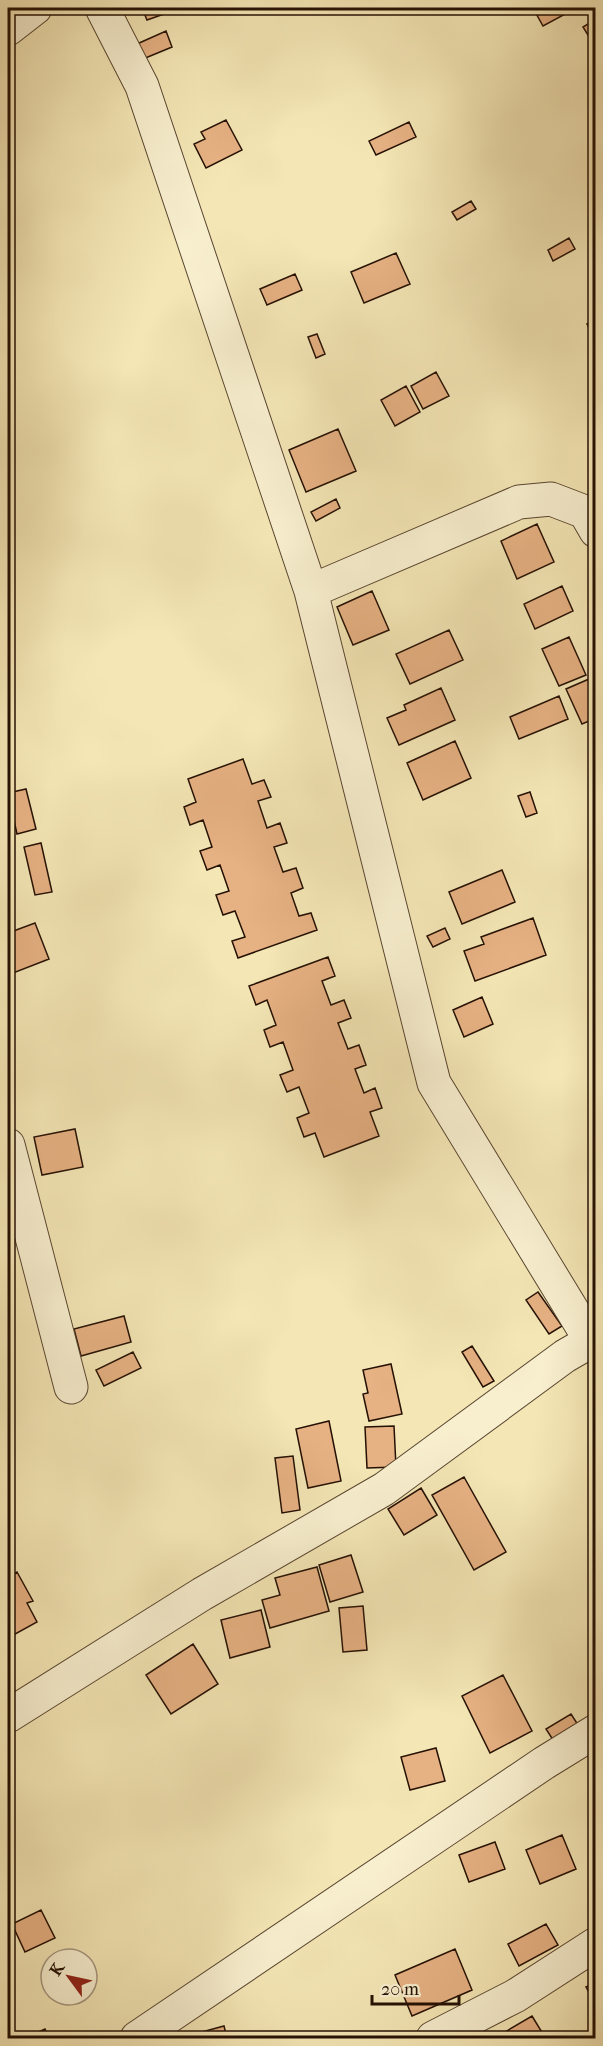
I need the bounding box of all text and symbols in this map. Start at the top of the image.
north arrow [39,1947,99,2007]
text: K [46,1958,69,1979]
scale bar [372,1968,459,2006]
text: 20 m [381,1979,419,2000]

